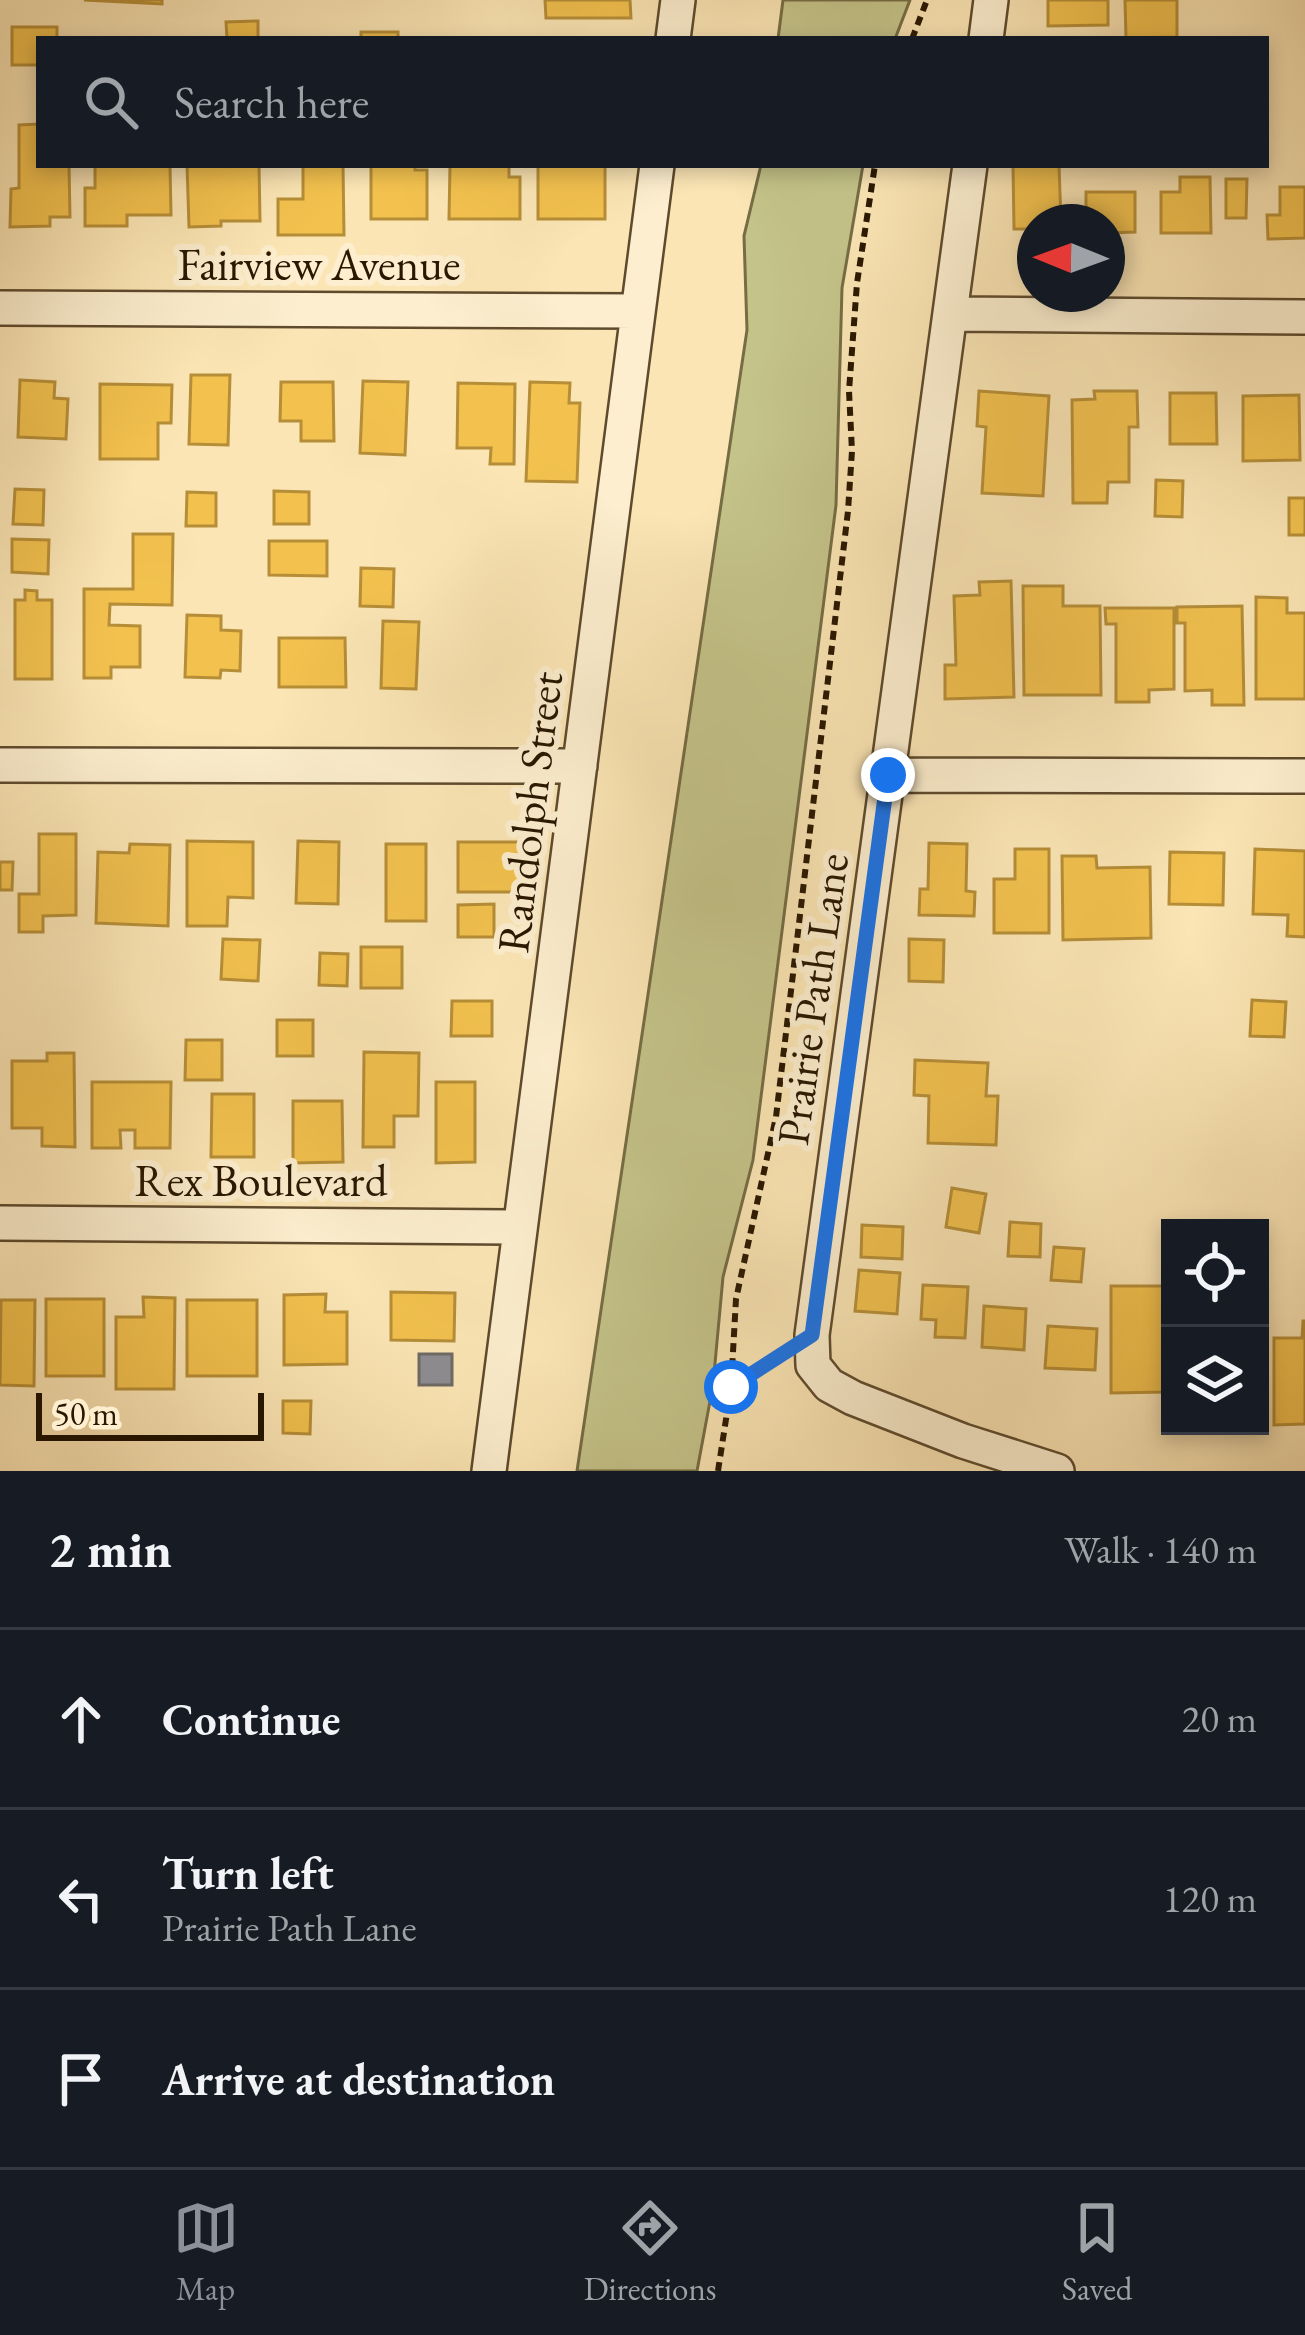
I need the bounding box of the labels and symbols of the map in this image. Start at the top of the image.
north arrow [1017,204,1125,312]
street label: Fairview Avenue [178,235,460,293]
street label: Randolph Street [483,668,575,956]
route end [861,748,915,802]
street label: Prairie Path Lane [763,849,861,1149]
street label: Rex Boulevard [135,1151,388,1209]
route start [704,1360,758,1414]
scale bar [36,1387,264,1440]

